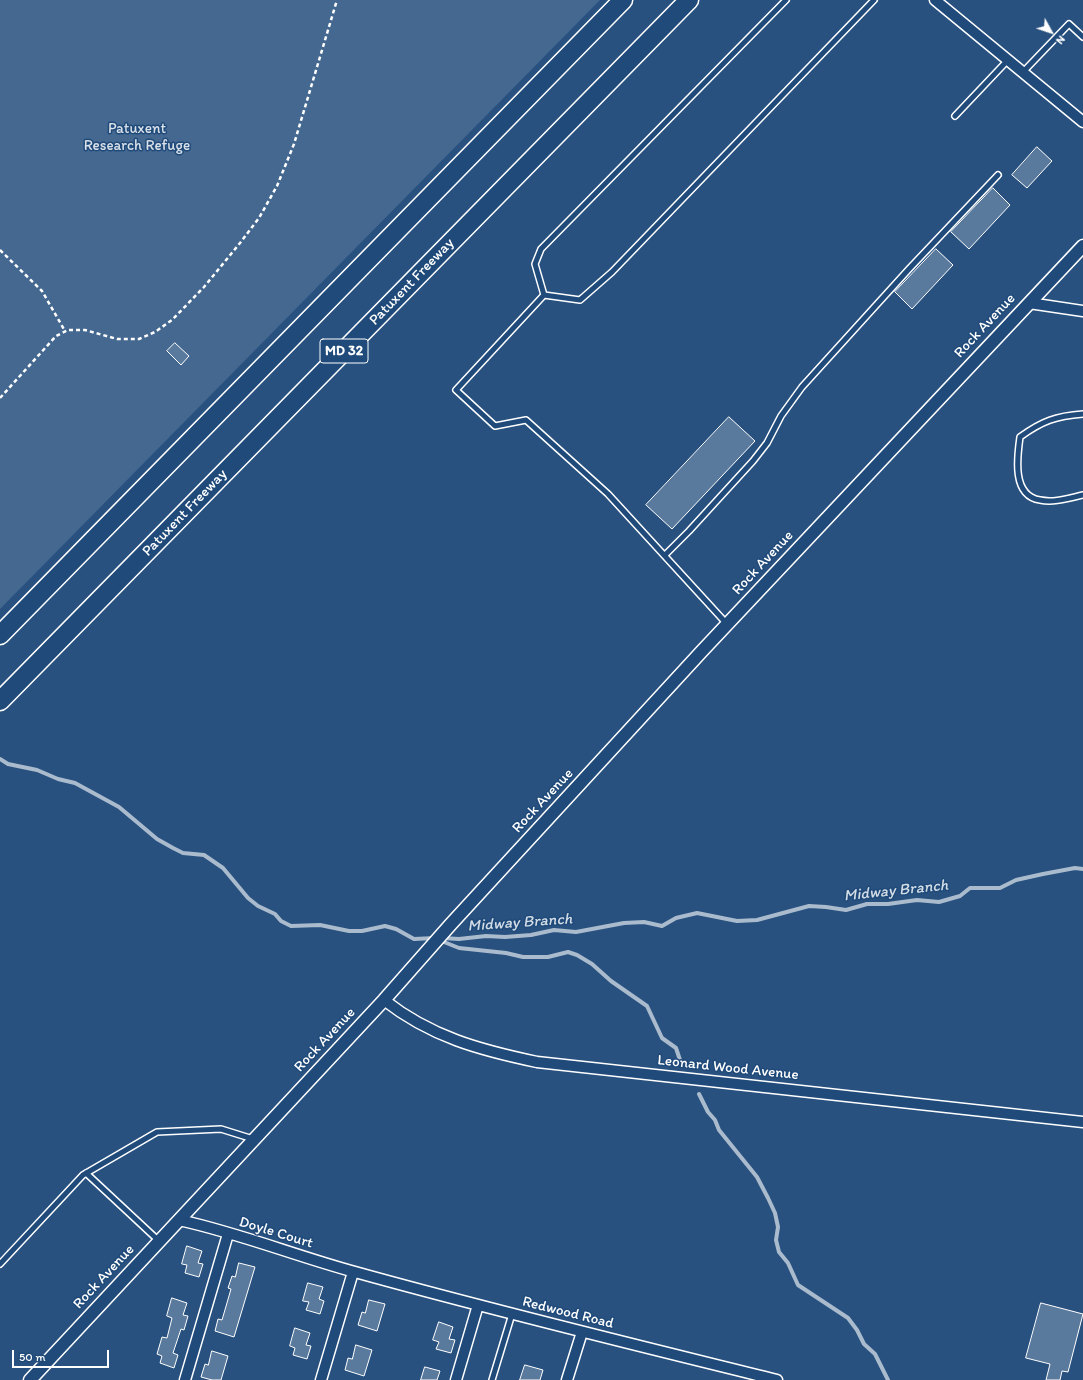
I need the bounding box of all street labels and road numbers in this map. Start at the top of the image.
street label: Patuxent Freeway [366,235,458,329]
street label: Rock Avenue [951,290,1019,362]
road number: MD 32 [320,339,368,363]
street label: Patuxent Freeway [139,466,231,560]
street label: Rock Avenue [729,527,797,599]
street label: Rock Avenue [509,765,577,837]
street label: Rock Avenue [291,1004,359,1076]
street label: Leonard Wood Avenue [656,1052,800,1084]
street label: Doyle Court [237,1213,315,1253]
street label: Rock Avenue [70,1241,138,1313]
street label: Redwood Road [520,1293,616,1333]

